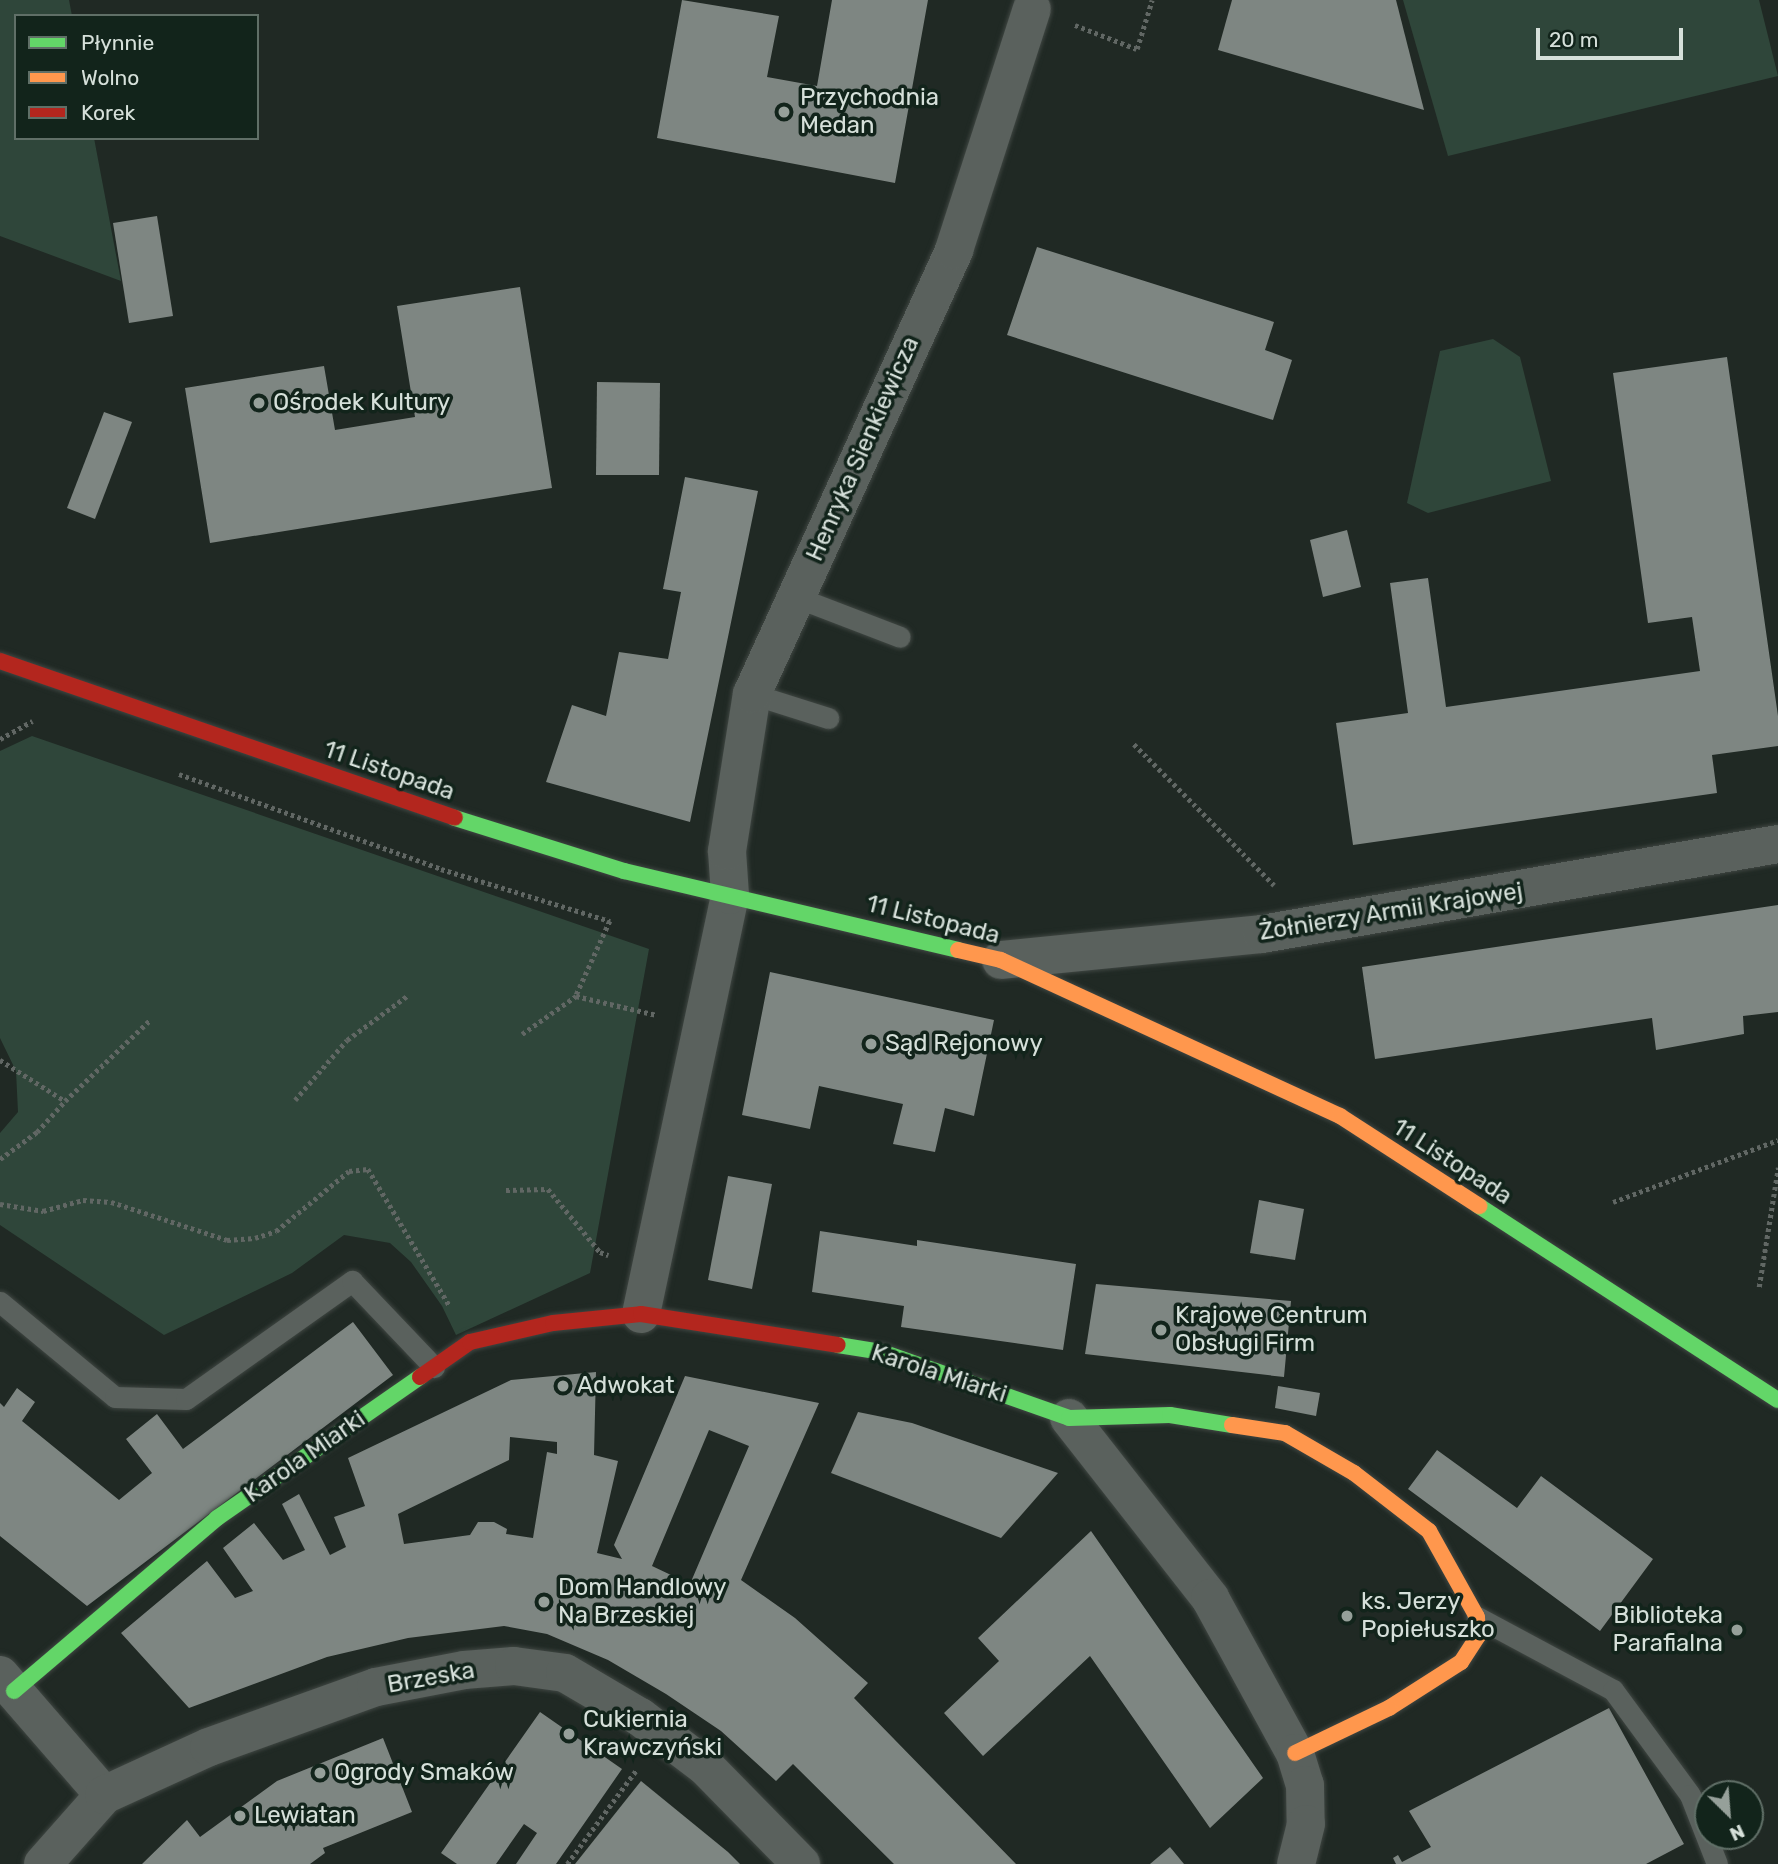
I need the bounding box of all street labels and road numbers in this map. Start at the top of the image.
street label: Henryka Sienkiewicza [801,332,925,566]
street label: 11 Listopada [320,735,458,807]
street label: Żołnierzy Armii Krajowej [1257,877,1525,947]
street label: 11 Listopada [863,890,1003,950]
street label: 11 Listopada [1387,1113,1517,1211]
street label: Karola Miarki [868,1339,1010,1409]
street label: Karola Miarki [239,1405,371,1509]
street label: Brzeska [385,1656,477,1700]

